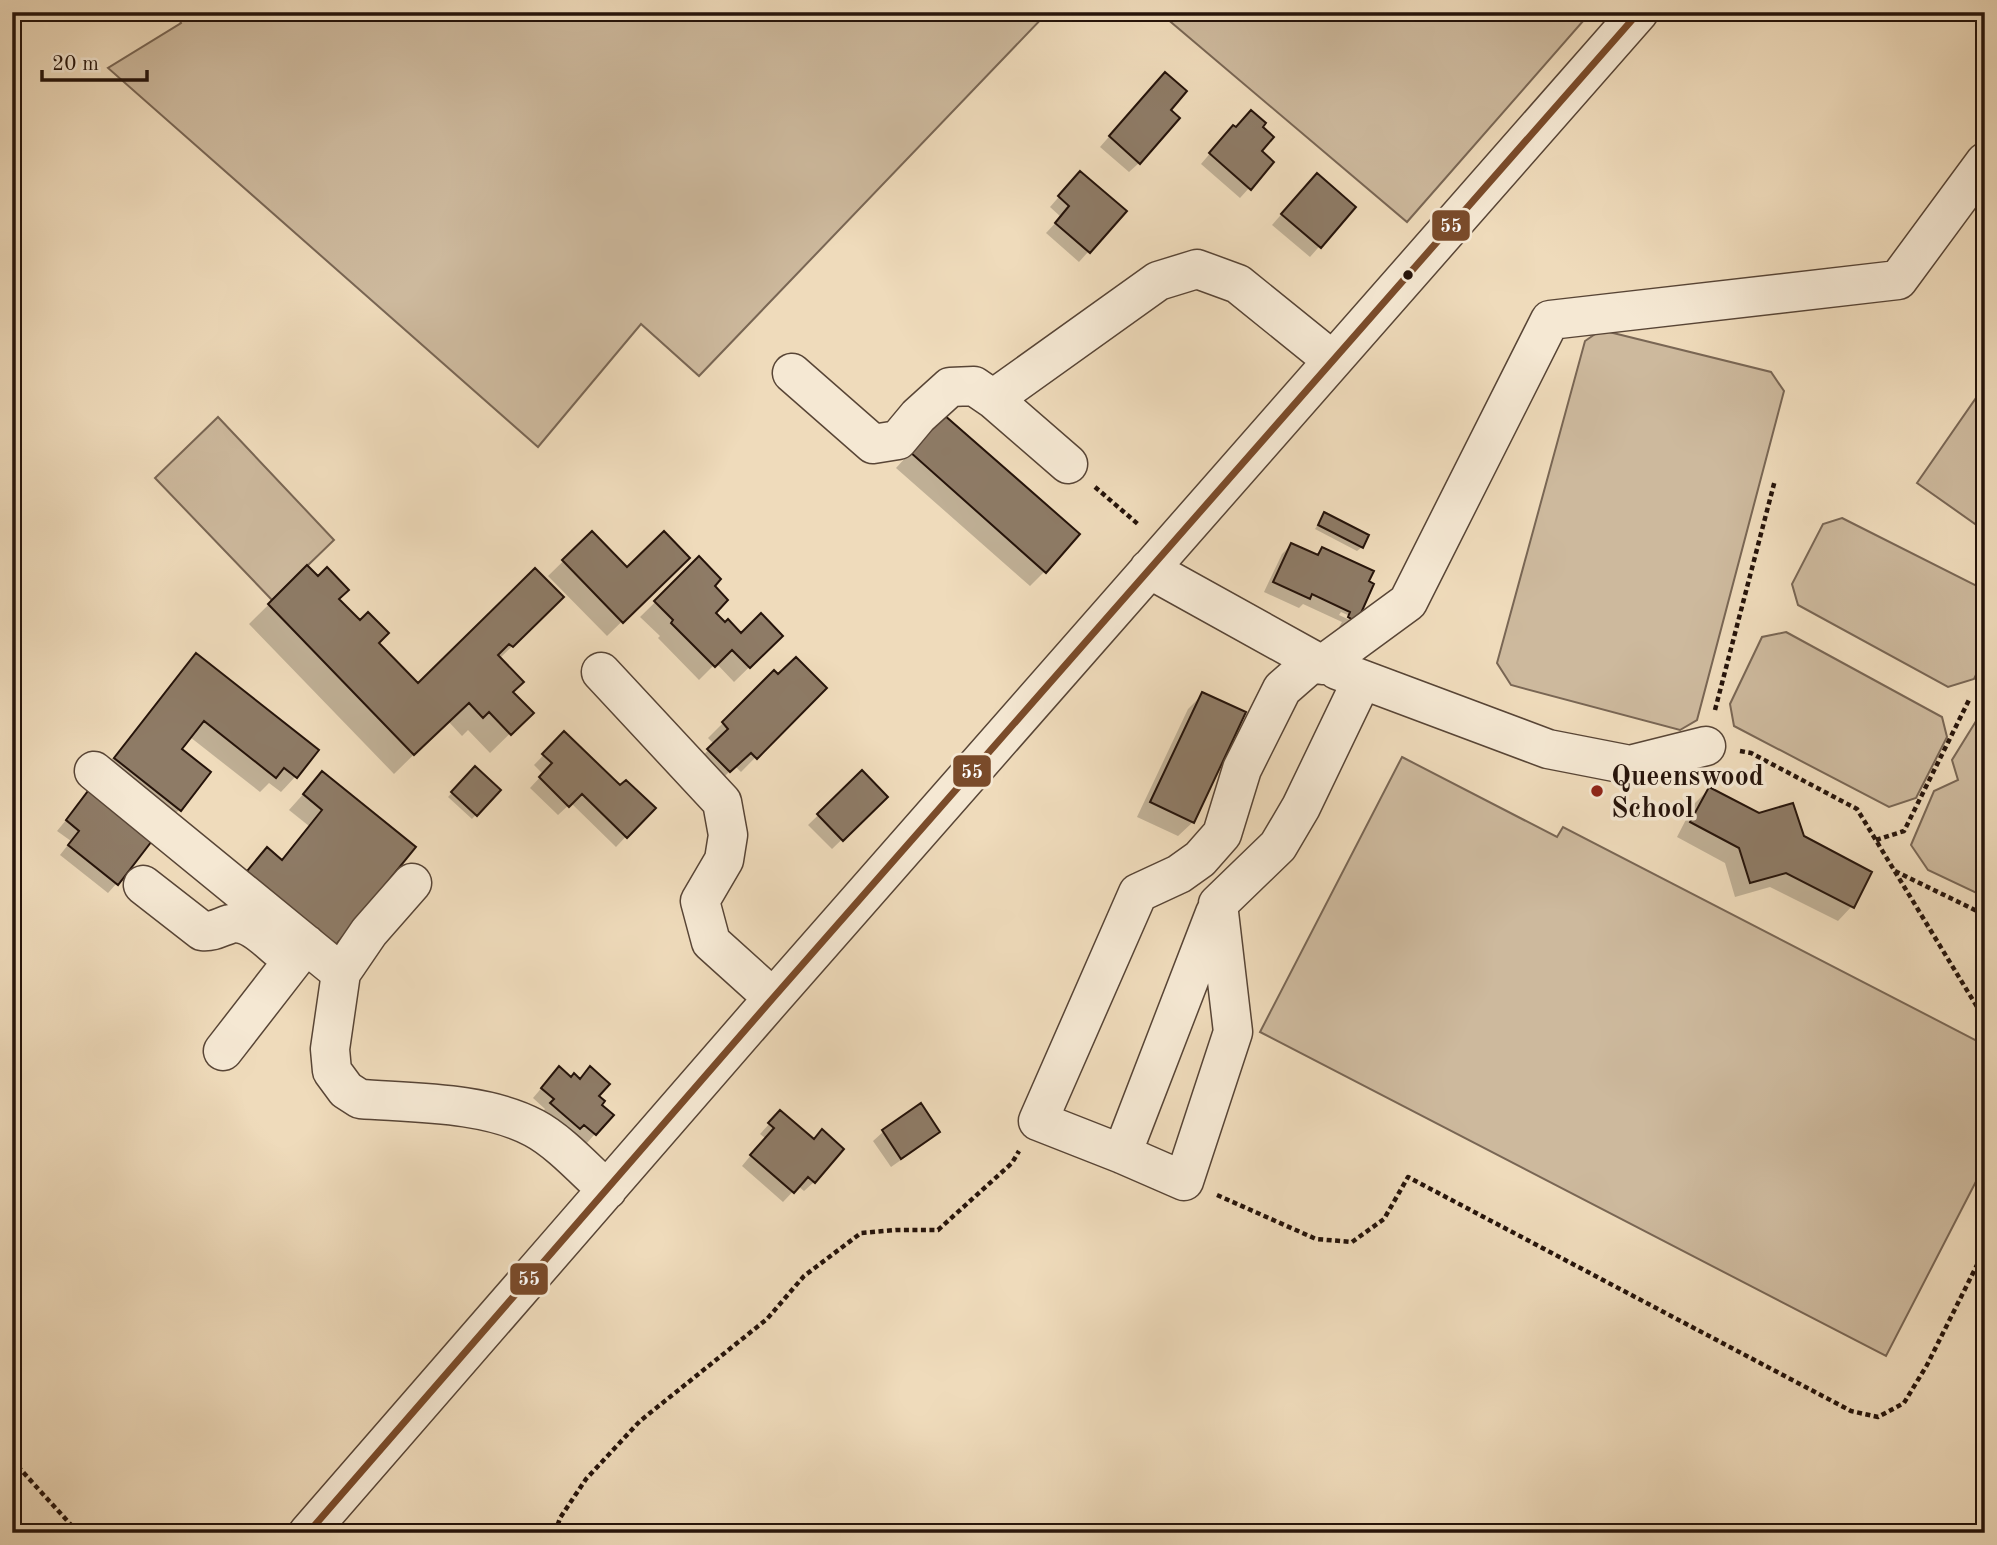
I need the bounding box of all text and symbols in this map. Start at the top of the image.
scale bar [42,38,147,82]
text: 20 m [52,54,99,75]
line badge: 55 [1431,209,1471,242]
text: 55 [1440,218,1462,237]
unlabelled marker [1401,268,1415,282]
line badge: 55 [952,754,992,788]
text: 55 [961,764,983,783]
place label: Queenswood School [1611,764,1764,824]
marker: Queenswood School [1589,783,1605,799]
line badge: 55 [509,1262,549,1296]
text: 55 [518,1271,540,1290]

